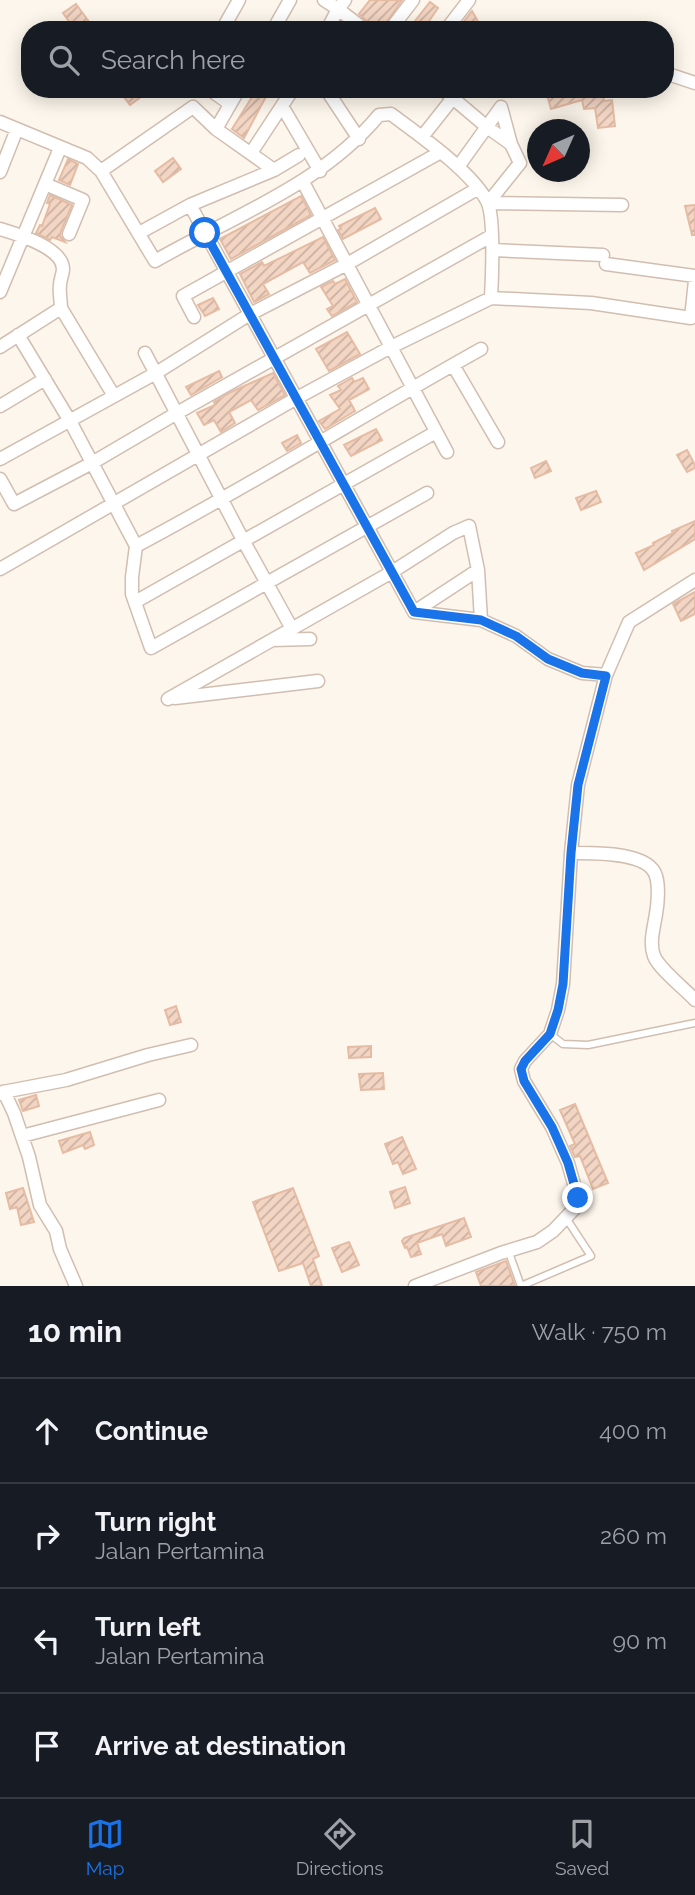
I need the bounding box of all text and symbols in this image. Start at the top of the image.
search box [21,21,674,98]
icon: search [45,41,83,79]
text: Search here [101,45,245,75]
north arrow [527,119,590,182]
route start [189,217,220,248]
route end [562,1182,593,1213]
text: 10 min [28,1314,122,1349]
text: Walk · 750 m [532,1318,667,1345]
icon: ahead [28,1412,66,1450]
text: Continue [95,1416,208,1446]
text: 400 m [599,1417,667,1444]
text: Turn right [95,1507,216,1537]
icon: right [28,1517,66,1555]
text: 260 m [600,1522,667,1549]
text: Jalan Pertamina [95,1537,264,1564]
text: Turn left [95,1612,201,1642]
icon: left [28,1622,66,1660]
text: 90 m [612,1627,667,1654]
text: Jalan Pertamina [95,1642,264,1669]
icon: arrive [28,1727,66,1765]
text: Arrive at destination [95,1731,346,1761]
tab: Map [86,1815,124,1879]
tab: Directions [296,1815,384,1879]
tab: Saved [555,1815,609,1879]

